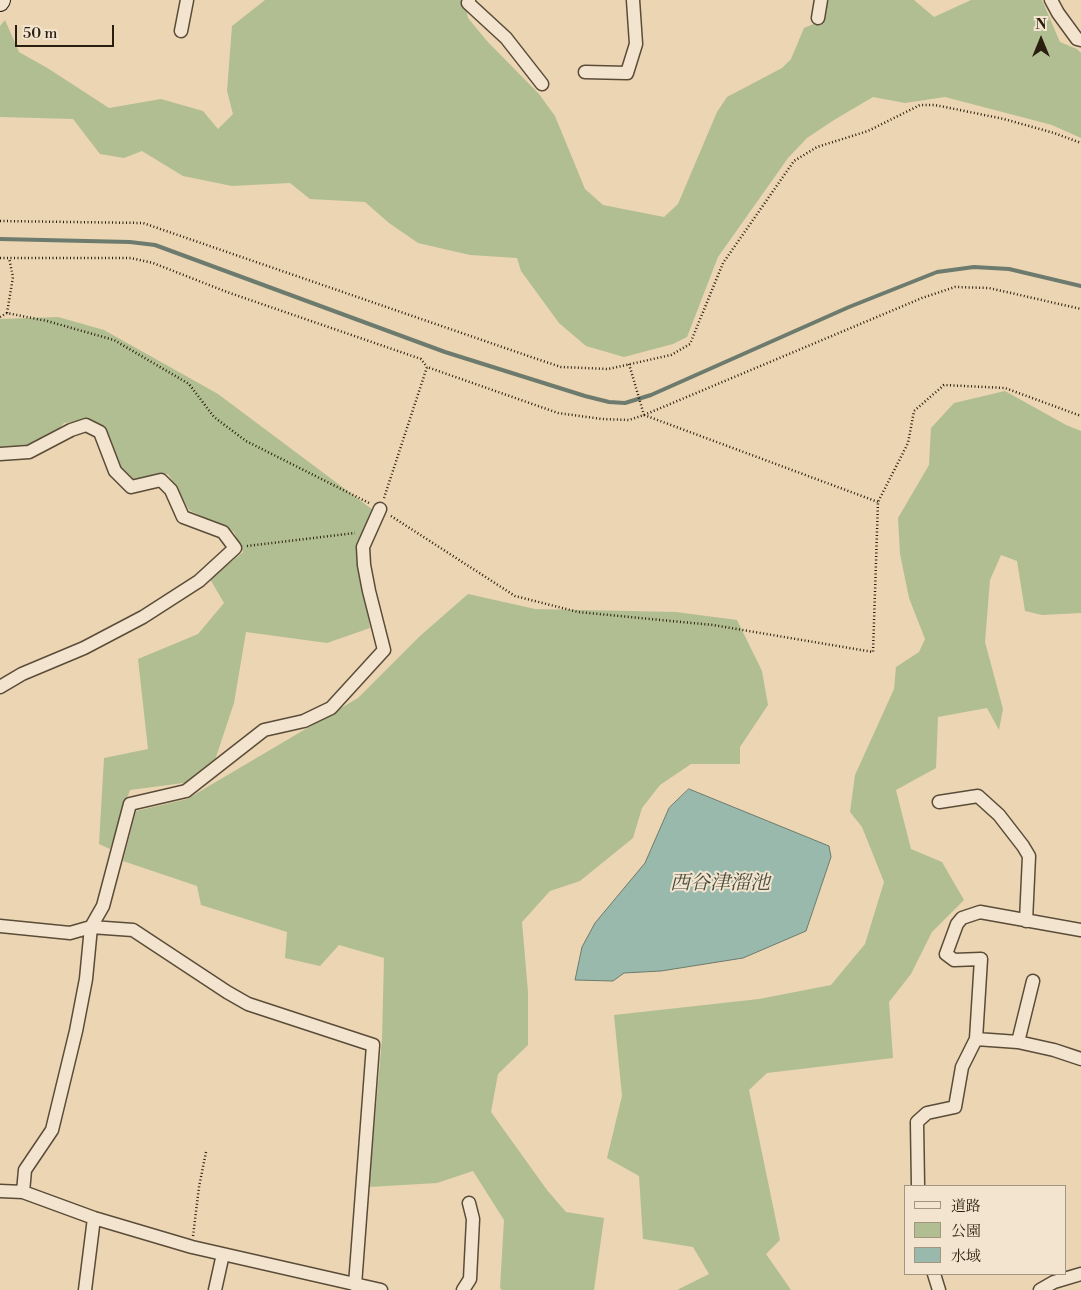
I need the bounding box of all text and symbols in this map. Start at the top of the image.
scale bar [18,15,116,47]
north arrow [1016,15,1066,65]
text: N [1035,16,1047,34]
text: 50 m [23,24,57,43]
water label: 西谷津溜池 [670,872,770,896]
legend [904,1185,1066,1275]
text: 道路 [951,1197,981,1216]
text: 公園 [951,1222,981,1241]
text: 水域 [951,1247,981,1266]

